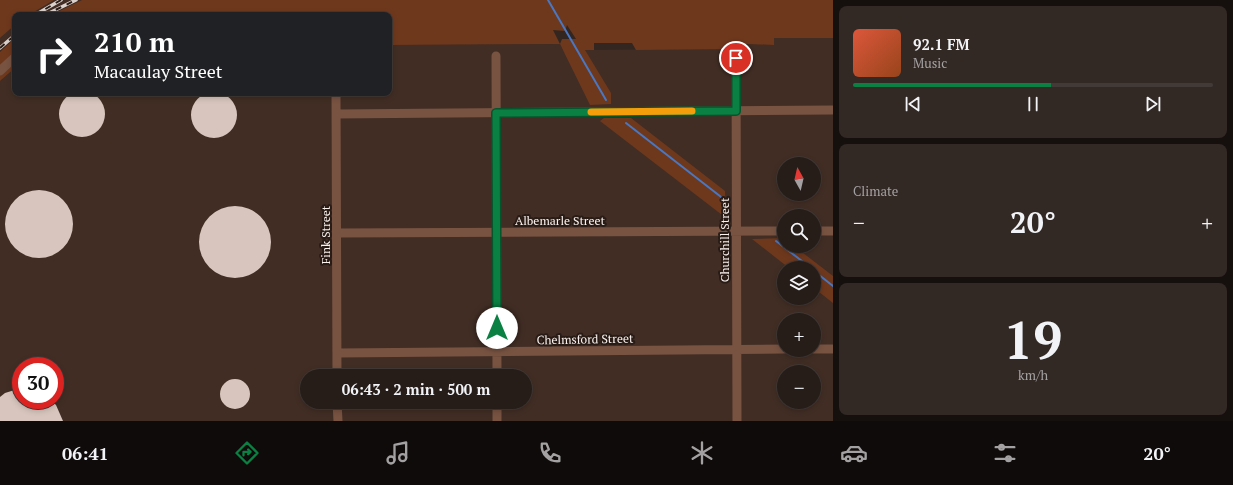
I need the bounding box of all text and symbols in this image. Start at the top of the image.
text: 210 m [94,23,175,60]
icon: right [28,28,80,80]
text: 92.1 FM [913,34,970,54]
pin [719,41,753,75]
icon: arrive [725,47,747,69]
text: Music [913,54,947,72]
text: Macaulay Street [94,59,223,83]
icon: previous [902,93,924,115]
icon: pause [1022,93,1044,115]
icon: next [1142,93,1164,115]
north arrow [777,157,821,201]
map controls [777,157,821,409]
text: Climate [853,182,898,200]
street label: Churchill Street [717,197,732,282]
text: 20° [1010,202,1056,242]
street label: Fink Street [318,205,333,264]
text: − [853,208,865,237]
text: + [1201,208,1213,237]
button: search [777,209,821,253]
street label: Albemarle Street [515,213,606,228]
button: layers [777,261,821,305]
text: 19 [1004,305,1062,374]
position arrow [476,307,518,349]
button: + [777,313,821,357]
street label: Chelmsford Street [537,331,634,347]
speed limit sign: 30 [12,357,64,409]
button: − [777,365,821,409]
text: km/h [1018,366,1048,384]
text: 06:43 · 2 min · 500 m [342,379,490,399]
icon: directions [233,439,261,467]
icon: music [384,439,412,467]
icon: phone [536,439,564,467]
icon: climate [688,439,716,467]
icon: car [840,439,868,467]
icon: filters [991,439,1019,467]
text: 06:41 [62,441,109,465]
text: 20° [1143,441,1171,465]

